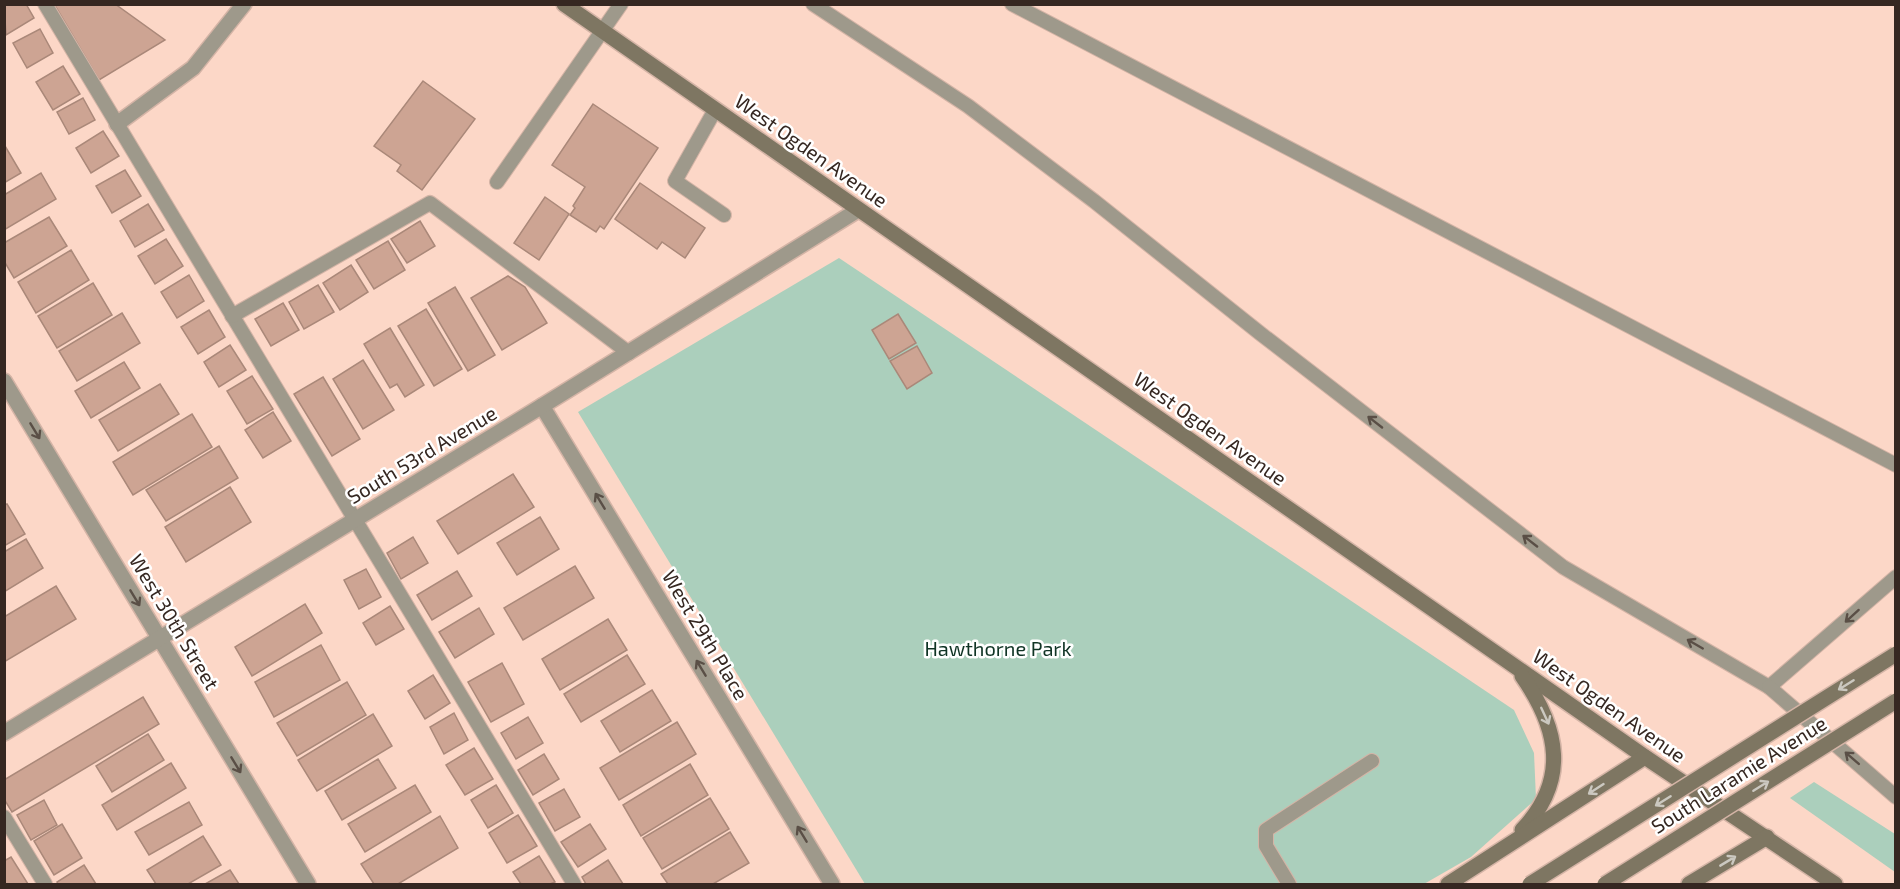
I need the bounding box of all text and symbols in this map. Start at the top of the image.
street label: West Ogden Avenue [731,88,893,212]
street label: West Ogden Avenue [1130,366,1292,490]
street label: South 53rd Avenue [343,400,500,508]
one-way arrow [1367,416,1383,429]
one-way arrow [29,422,41,439]
one-way arrow [593,493,605,510]
one-way arrow [1522,535,1538,547]
street label: West 30th Street [125,549,225,694]
street label: West 29th Place [658,565,754,704]
one-way arrow [129,589,141,606]
one-way arrow [1845,609,1860,623]
park label: Hawthorne Park [924,636,1072,660]
one-way arrow [1687,637,1704,649]
street label: West Ogden Avenue [1529,643,1691,767]
one-way arrow [694,660,706,677]
one-way arrow [1838,680,1855,692]
one-way arrow [1540,707,1552,725]
street label: South Laramie Avenue [1646,710,1831,838]
one-way arrow [1845,751,1860,765]
one-way arrow [230,756,242,773]
one-way arrow [1752,780,1769,792]
one-way arrow [1588,783,1605,795]
one-way arrow [1655,795,1672,807]
one-way arrow [795,826,807,843]
one-way arrow [1719,854,1736,866]

